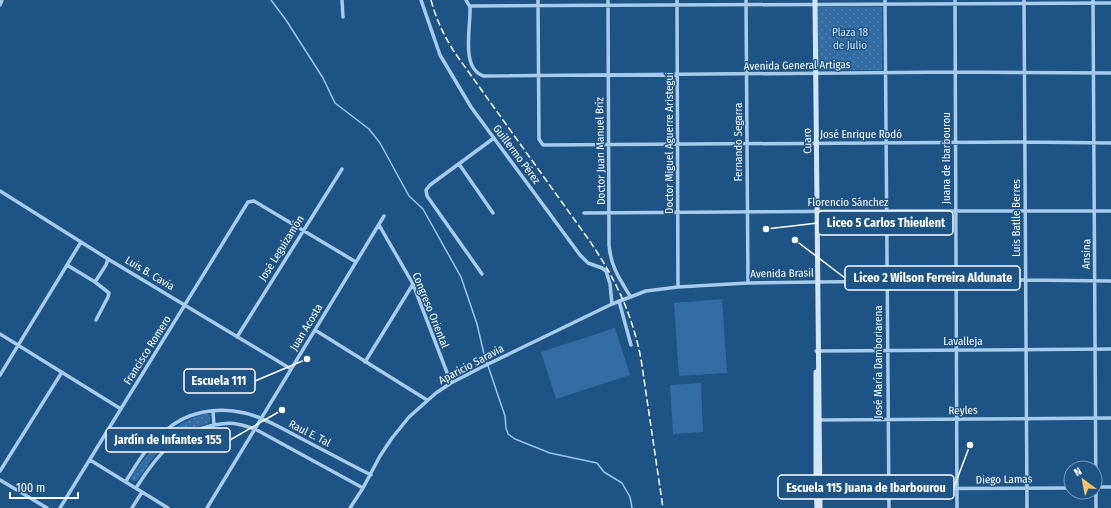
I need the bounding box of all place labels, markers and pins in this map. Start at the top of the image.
callout: Liceo 5 Carlos Thieulent [818,211,953,235]
callout: Liceo 2 Wilson Ferreira Aldunate [845,266,1020,290]
callout: Escuela 111 [184,369,255,393]
callout: Jardín de Infantes 155 [106,428,230,452]
callout: Escuela 115 Juana de Ibarbourou [778,475,954,499]

